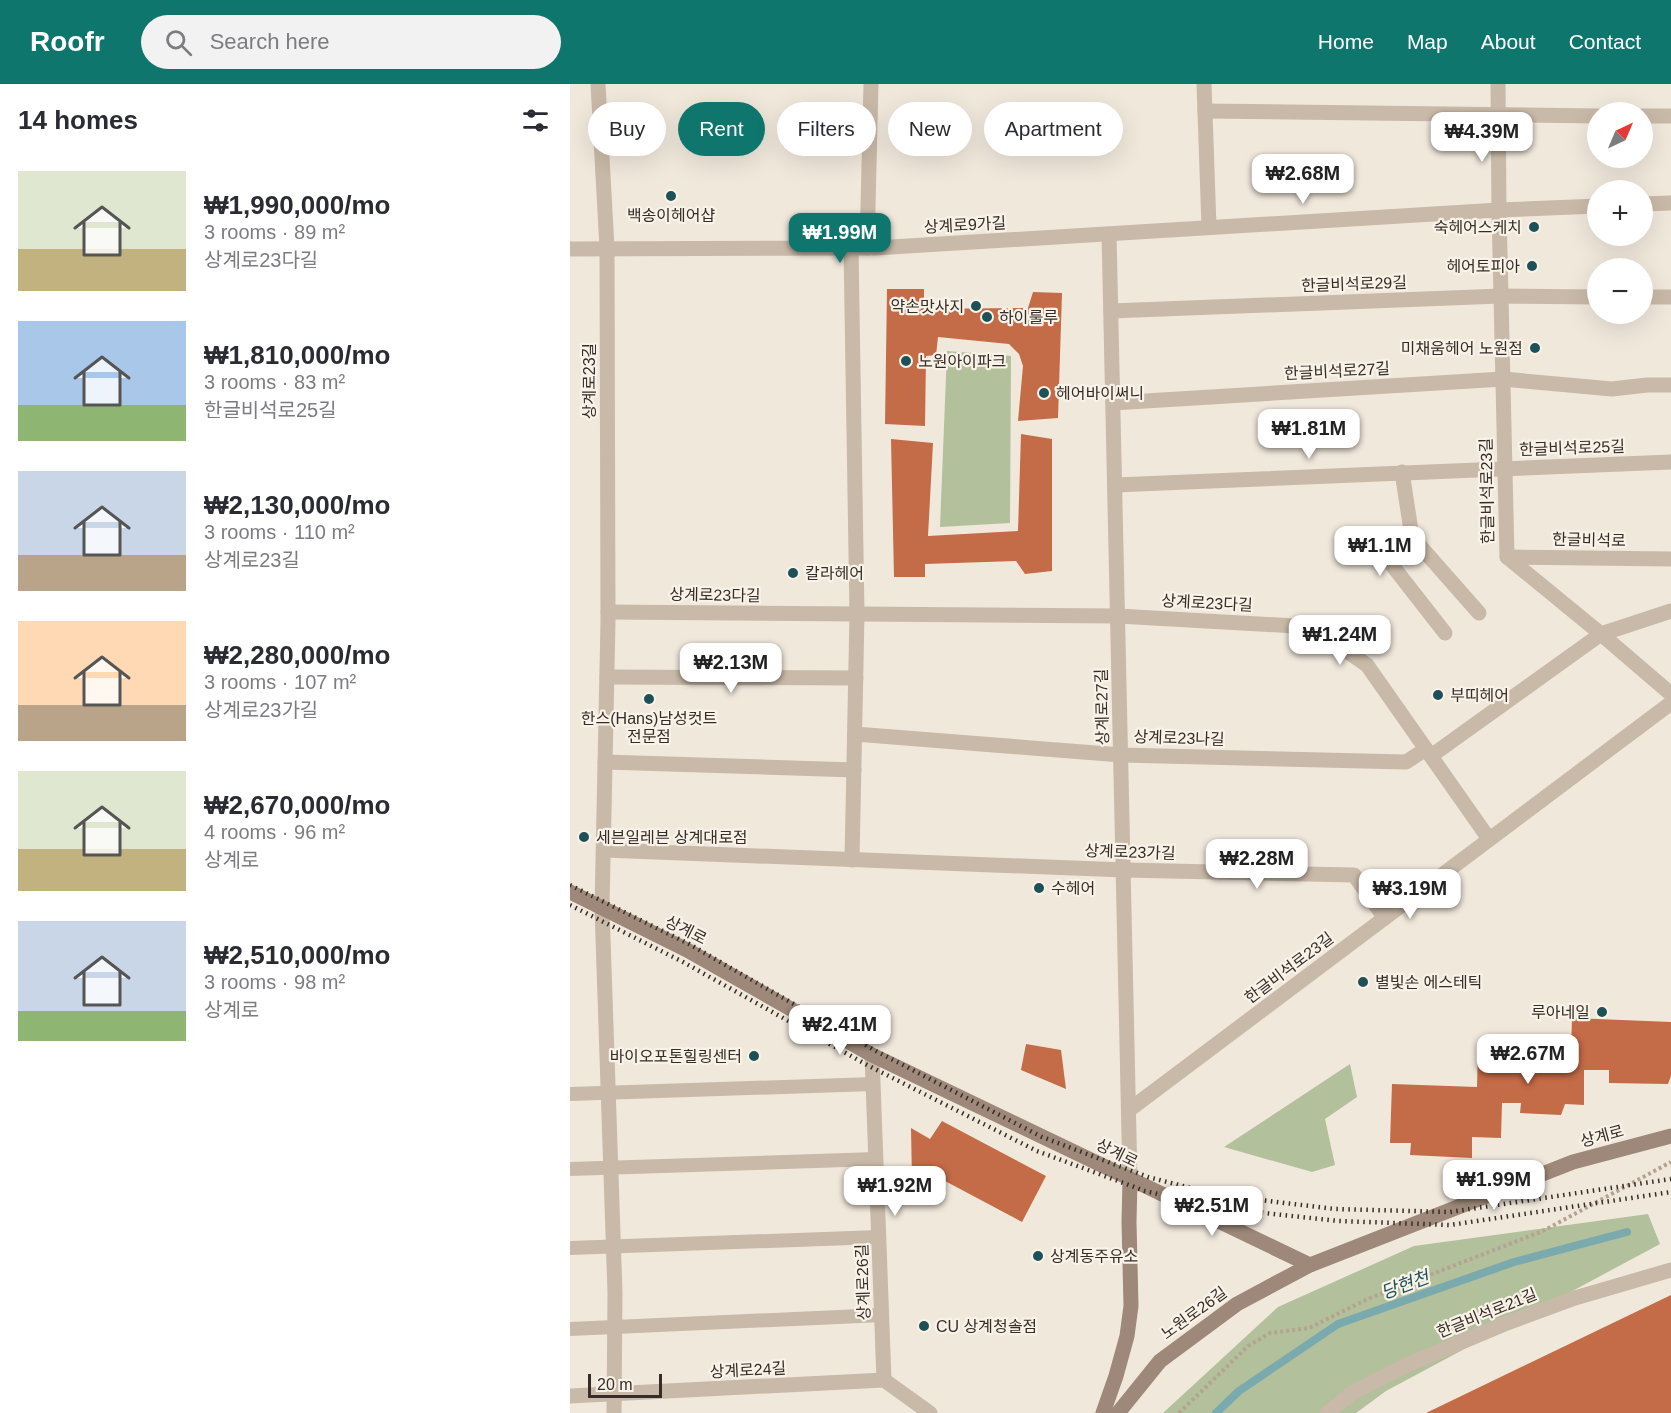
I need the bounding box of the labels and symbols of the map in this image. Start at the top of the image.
north arrow [1587,102,1653,168]
pin: ₩4.39M [1433,112,1531,163]
pin: ₩2.68M [1254,154,1352,205]
marker: 백송이헤어샵 [664,189,678,203]
place label: 백송이헤어샵 [627,207,715,224]
pin: ₩1.99M [791,213,889,264]
street label: 상계로9가길 [923,214,1007,236]
place label: 숙헤어스케치 [1434,219,1522,236]
marker: 숙헤어스케치 [1527,220,1541,234]
place label: 헤어토피아 [1446,258,1520,275]
marker: 헤어토피아 [1525,259,1539,273]
street label: 한글비석로29길 [1301,274,1407,294]
place label: 약손맛사지 [890,298,964,315]
marker: 약손맛사지 [969,299,983,313]
place label: 하이룰루 [999,309,1058,326]
marker: 하이룰루 [980,310,994,324]
place label: 미채움헤어 노원점 [1401,340,1523,357]
marker: 미채움헤어 노원점 [1528,341,1542,355]
street label: 상계로23길 [581,343,598,419]
place label: 노원아이파크 [918,353,1006,370]
marker: 노원아이파크 [899,354,913,368]
street label: 한글비석로27길 [1284,360,1390,382]
place label: 헤어바이써니 [1056,385,1144,402]
marker: 헤어바이써니 [1037,386,1051,400]
pin: ₩1.81M [1260,409,1358,460]
street label: 한글비석로23길 [1478,438,1496,544]
street label: 한글비석로25길 [1519,438,1625,458]
pin: ₩1.1M [1338,526,1422,577]
street label: 한글비석로 [1552,531,1626,549]
place label: 칼라헤어 [805,565,864,582]
marker: 칼라헤어 [786,566,800,580]
street label: 상계로23다길 [669,586,761,604]
street label: 상계로23다길 [1161,592,1253,614]
pin: ₩1.24M [1291,615,1389,666]
pin: ₩2.13M [682,643,780,694]
street label: 상계로27길 [1093,669,1111,745]
place label: 부띠헤어 [1450,687,1509,704]
marker: 부띠헤어 [1431,688,1445,702]
marker: 한스(Hans)남성컷트 전문점 [642,692,656,706]
place label: 한스(Hans)남성컷트 전문점 [581,710,717,745]
street label: 상계로23나길 [1133,728,1225,748]
place label: 세븐일레븐 상계대로점 [596,829,748,846]
marker: 세븐일레븐 상계대로점 [577,830,591,844]
pin: ₩2.28M [1208,839,1306,890]
street label: 상계로23가길 [1084,842,1176,862]
pin: ₩3.19M [1361,869,1459,920]
place label: 수헤어 [1051,880,1095,897]
marker: 수헤어 [1032,881,1046,895]
street label: 상계로 [662,912,710,948]
street label: 한글비석로23길 [1242,929,1336,1007]
place label: 별빛손 에스테틱 [1375,974,1483,991]
marker: 별빛손 에스테틱 [1356,975,1370,989]
place label: 루아네일 [1531,1004,1590,1021]
pin: ₩2.41M [791,1005,889,1056]
marker: 루아네일 [1595,1005,1609,1019]
pin: ₩2.67M [1479,1034,1577,1085]
place label: 바이오포톤힐링센터 [610,1048,742,1065]
marker: 바이오포톤힐링센터 [747,1049,761,1063]
street label: 상계로 [1578,1122,1626,1150]
street label: 상계로 [1093,1136,1141,1170]
pin: ₩1.99M [1445,1160,1543,1211]
pin: ₩1.92M [846,1166,944,1217]
pin: ₩2.51M [1163,1186,1261,1237]
street label: 상계로26길 [853,1243,873,1321]
place label: 상계동주유소 [1050,1248,1138,1265]
marker: 상계동주유소 [1031,1249,1045,1263]
water label: 당현천 [1378,1266,1434,1303]
street label: 노원로26길 [1158,1284,1230,1342]
street label: 한글비석로21길 [1435,1285,1539,1341]
place label: CU 상계청솔점 [936,1318,1037,1335]
marker: CU 상계청솔점 [917,1319,931,1333]
street label: 상계로24길 [709,1360,787,1380]
scale bar [588,1371,662,1398]

